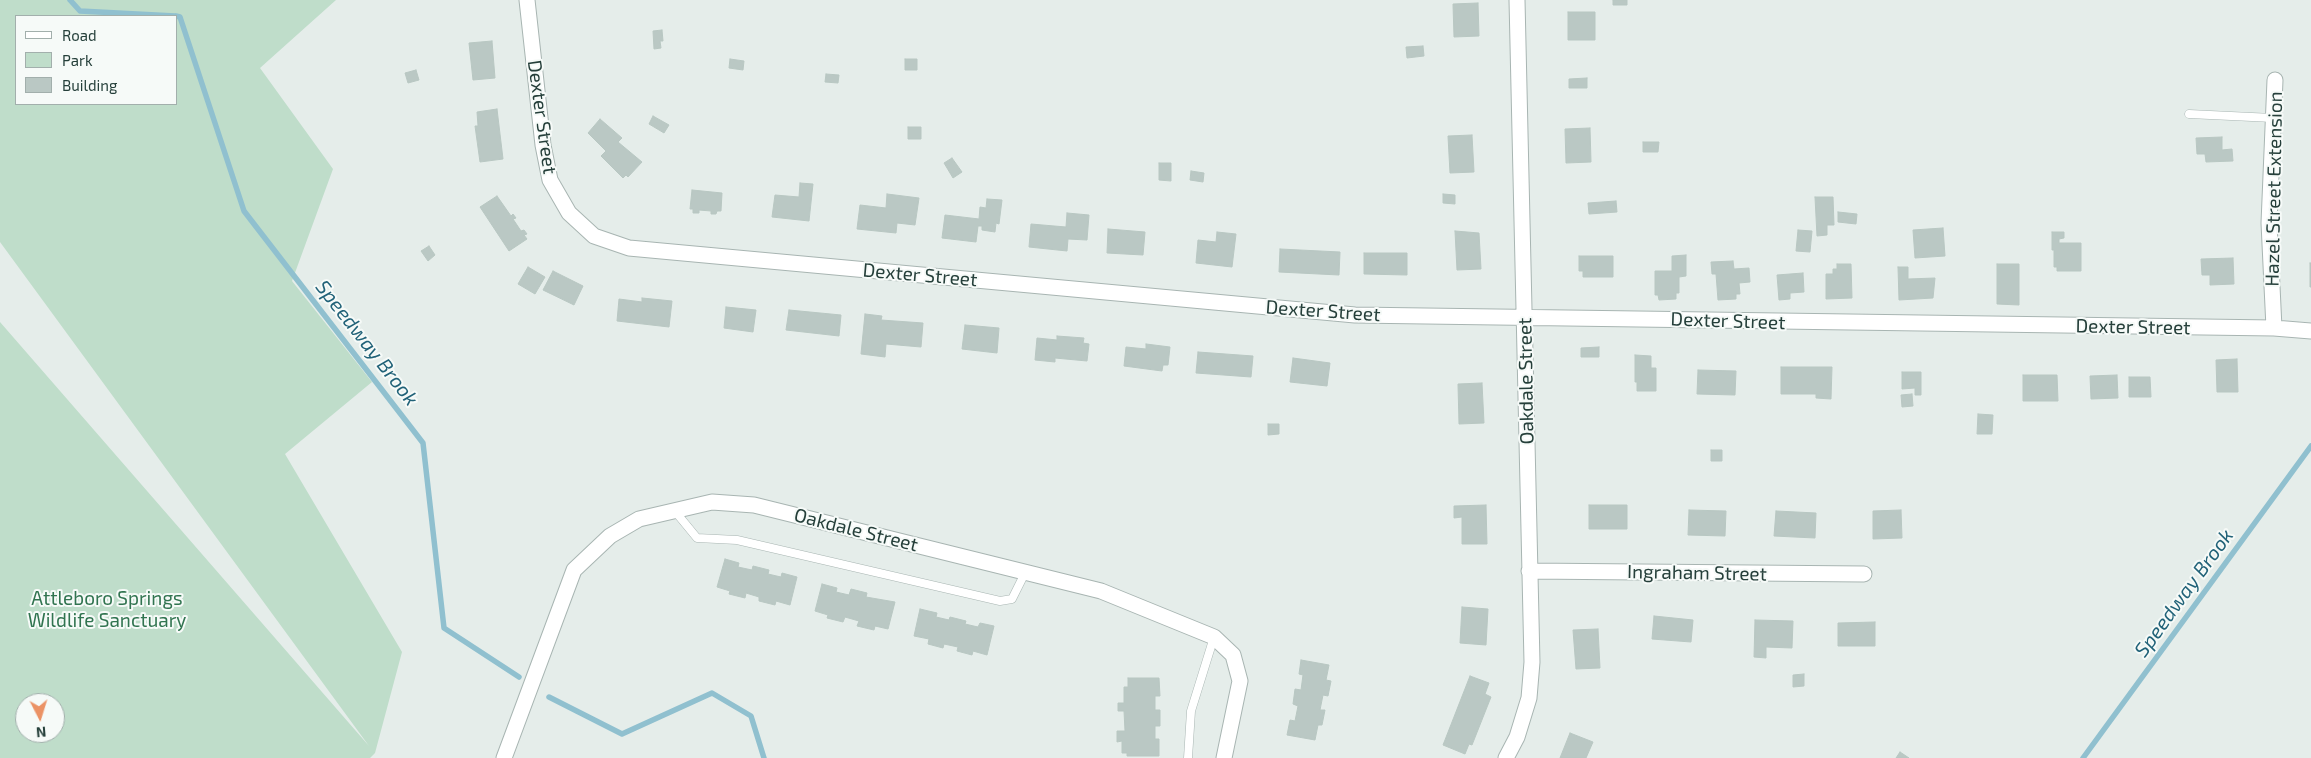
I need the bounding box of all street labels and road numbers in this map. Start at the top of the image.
street label: Dexter Street [523,58,561,176]
street label: Hazel Street Extension [2261,91,2287,287]
street label: Dexter Street [862,259,978,291]
street label: Dexter Street [1265,296,1381,326]
street label: Dexter Street [1670,308,1786,334]
street label: Dexter Street [2075,315,2191,339]
street label: Oakdale Street [1513,317,1539,445]
street label: Oakdale Street [792,504,920,556]
street label: Ingraham Street [1627,560,1767,586]

